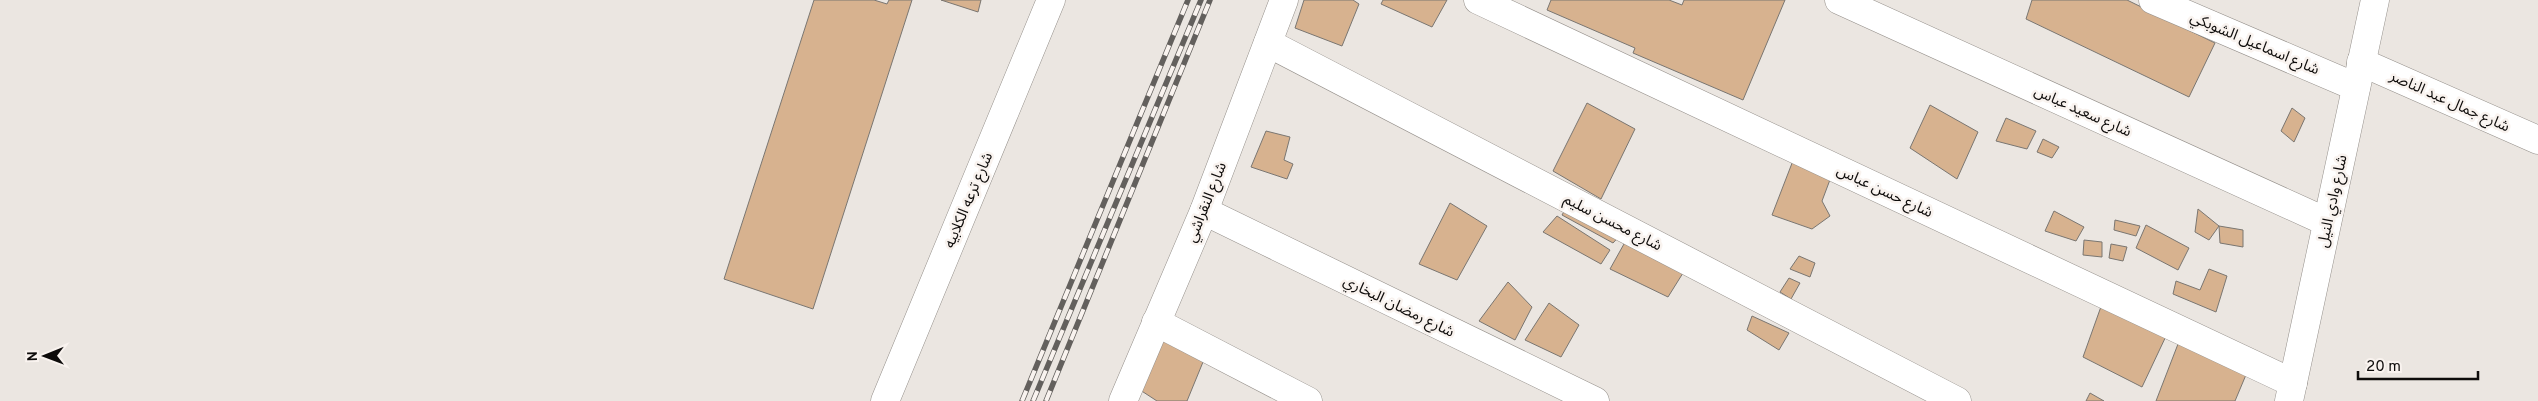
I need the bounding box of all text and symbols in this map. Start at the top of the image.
street label: شارع اسماعيل الشوبكي [2186,9,2322,81]
street label: شارع جمال عبد الناصر [2385,67,2513,138]
street label: شارع سعيد عباس [2030,82,2134,143]
street label: شارع ترعه الكلابيه [941,150,999,252]
street label: شارع وادي النيل [2314,153,2354,250]
street label: شارع النقراشي [1183,160,1233,246]
street label: شارع حسن عباس [1833,162,1936,224]
street label: شارع محسن سليم [1560,190,1665,257]
street label: شارع رمضان البخاري [1339,272,1457,343]
north arrow [20,331,70,381]
scale bar [2358,348,2478,380]
text: N [25,351,42,361]
text: 20 m [2366,358,2401,377]

